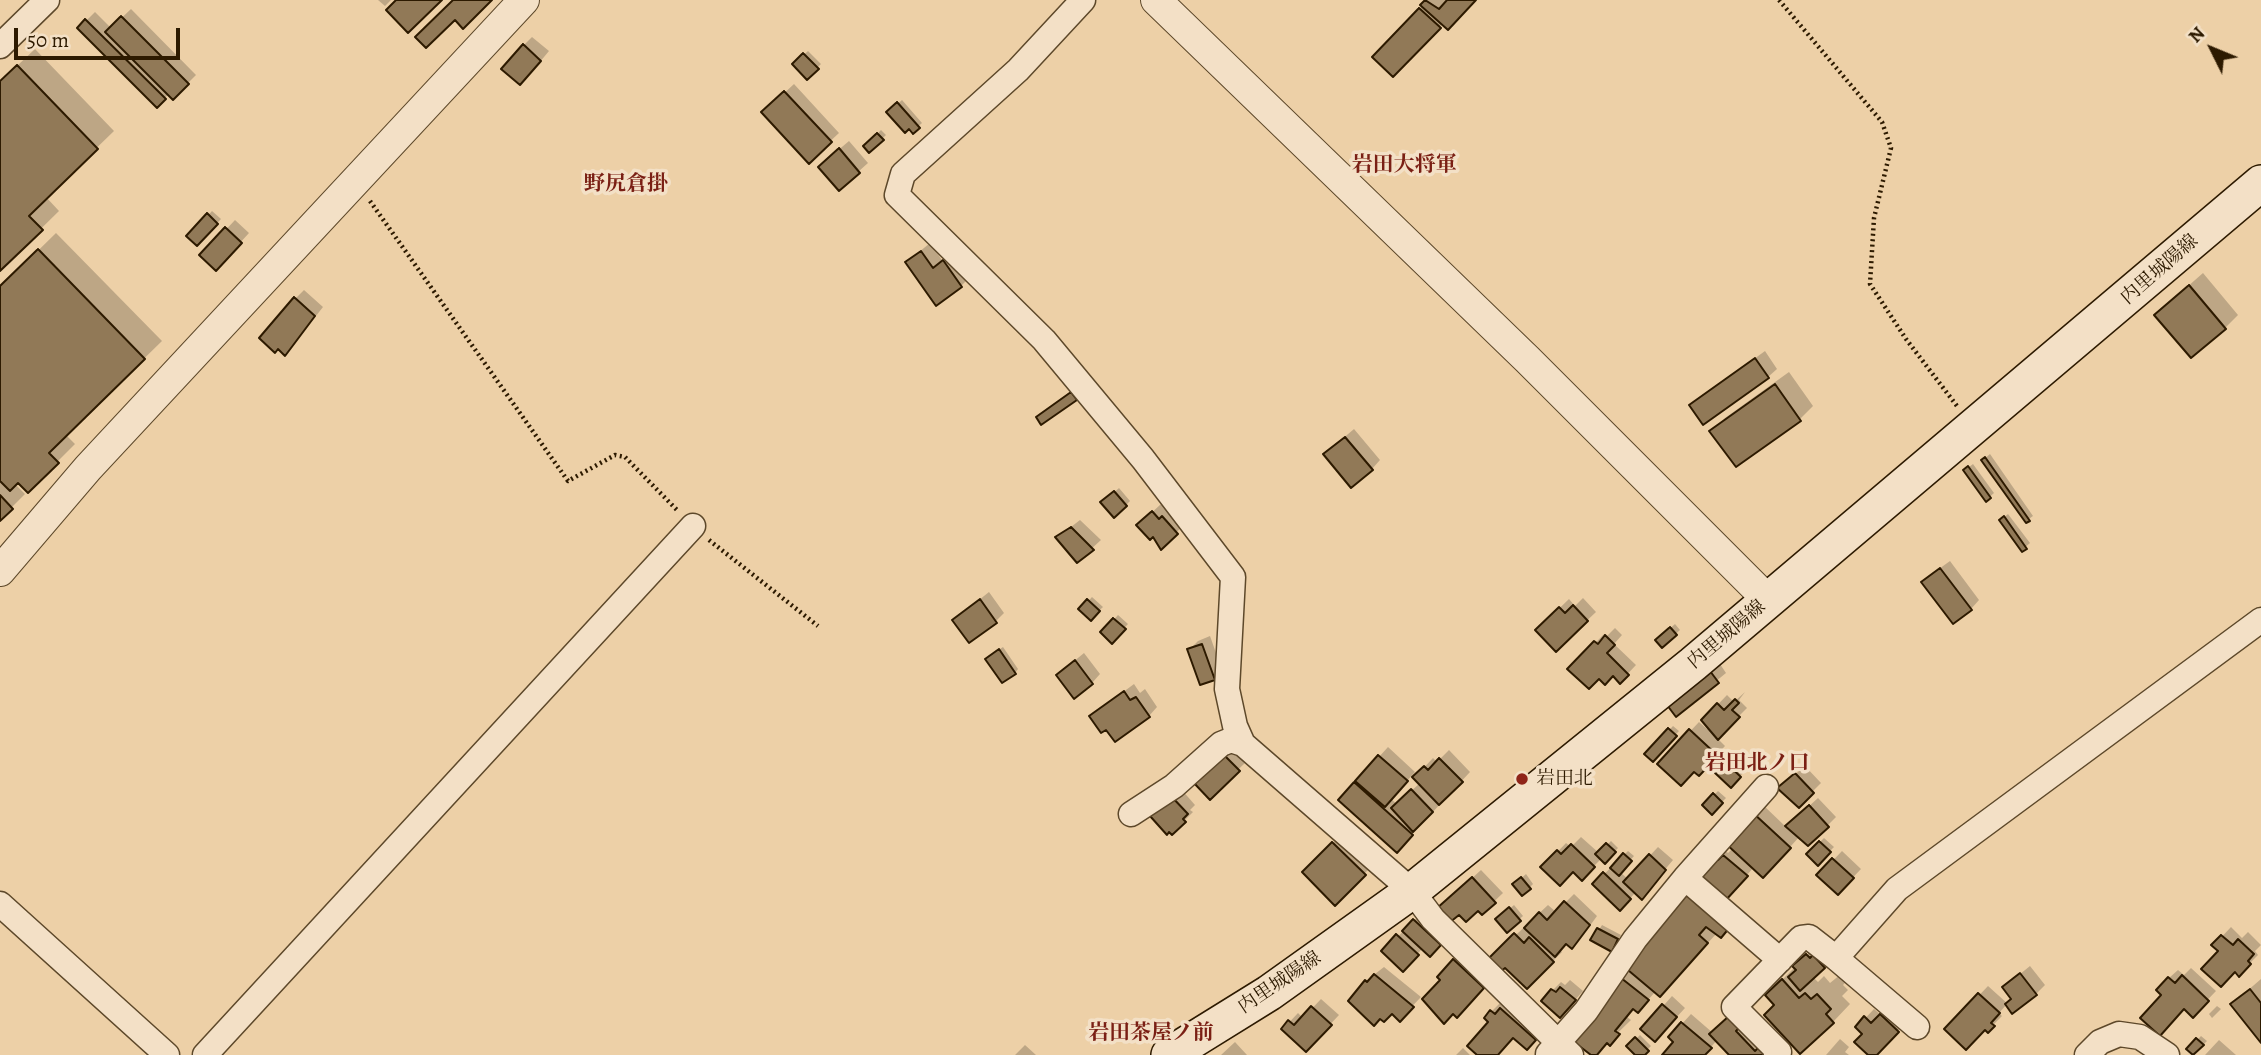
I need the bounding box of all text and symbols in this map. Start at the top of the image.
scale bar [18,14,184,58]
north arrow [2177,14,2247,84]
text: N [2182,21,2211,49]
text: 50 m [27,26,69,54]
district label: 岩田大将軍 [1352,153,1456,179]
district label: 野尻倉掛 [584,172,668,198]
street label: 内里城陽線 [2117,230,2203,310]
street label: 内里城陽線 [1683,596,1771,674]
district label: 岩田北ノ口 [1705,751,1809,777]
place label: 岩田北 [1536,768,1593,790]
marker: 岩田北 [1514,771,1530,787]
street label: 内里城陽線 [1234,947,1326,1019]
district label: 岩田茶屋ノ前 [1088,1021,1214,1047]

